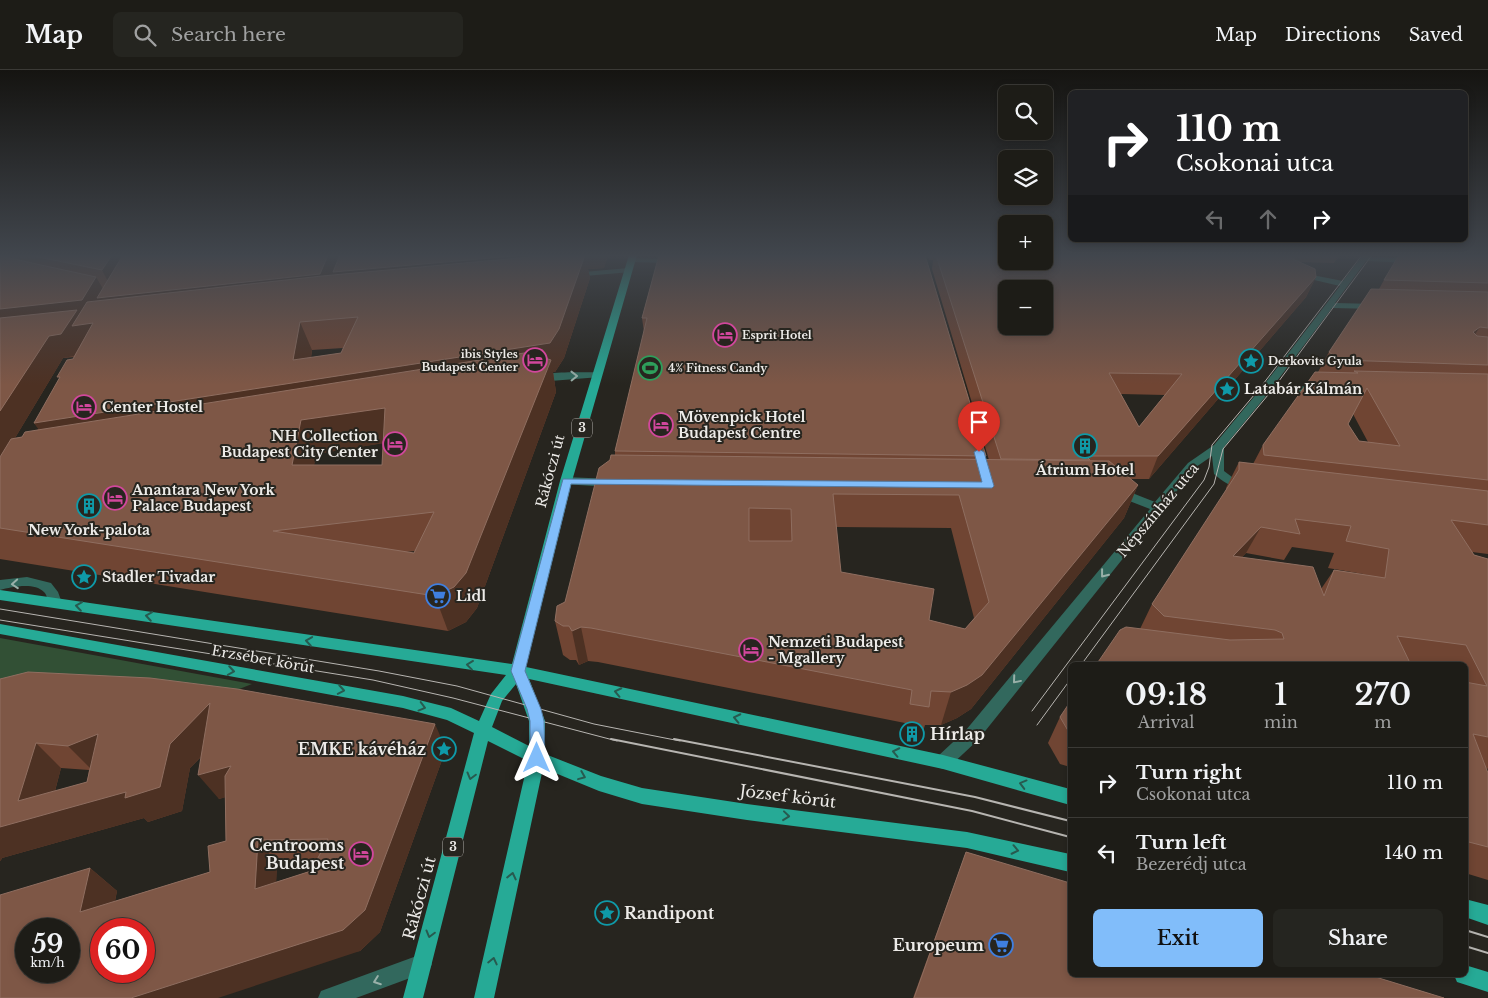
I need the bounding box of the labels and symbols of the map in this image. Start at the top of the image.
hotel icon: Esprit Hotel [712,322,738,348]
place label: Esprit Hotel [742,328,812,342]
place label: ibis Styles Budapest Center [422,347,519,374]
hotel icon: ibis Styles Budapest Center [522,347,548,373]
place icon: Derkovits Gyula [1238,348,1264,374]
place label: Derkovits Gyula [1268,354,1362,368]
sports icon: 4% Fitness Candy [637,355,663,381]
place label: 4% Fitness Candy [668,361,768,375]
one-way arrow [570,371,578,381]
place icon: Latabár Kálmán [1214,376,1240,402]
place label: Latabár Kálmán [1244,380,1362,398]
hotel icon: Center Hostel [71,394,97,420]
place label: Center Hostel [102,398,203,416]
pin [958,401,1000,452]
place label: Mövenpick Hotel Budapest Centre [678,408,806,442]
hotel icon: Mövenpick Hotel Budapest Centre [648,412,674,438]
road number: 3 [572,418,592,438]
place label: NH Collection Budapest City Center [221,427,378,461]
hotel icon: NH Collection Budapest City Center [382,431,408,457]
street label: Rákóczi út [532,432,569,509]
building icon: Átrium Hotel [1072,433,1098,459]
street label: Népszínház utca [1113,459,1203,561]
place label: Átrium Hotel [1035,461,1134,479]
place label: Anantara New York Palace Budapest [131,481,275,515]
hotel icon: Anantara New York Palace Budapest [102,485,128,511]
building icon: New York-palota [76,493,102,519]
place label: New York-palota [28,521,150,539]
place icon: Stadler Tivadar [71,564,97,590]
place label: Stadler Tivadar [102,568,215,586]
one-way arrow [1101,568,1110,577]
one-way arrow [11,578,19,589]
supermarket icon: Lidl [425,583,451,609]
place label: Lidl [456,587,486,605]
one-way arrow [75,601,83,612]
one-way arrow [144,611,152,622]
place label: Nemzeti Budapest - Mgallery [768,633,904,667]
one-way arrow [305,636,313,647]
hotel icon: Nemzeti Budapest - Mgallery [738,637,764,663]
street label: Erzsébet körút [210,641,317,677]
one-way arrow [466,660,474,671]
one-way arrow [226,665,235,675]
one-way arrow [1014,674,1022,683]
one-way arrow [337,685,346,695]
one-way arrow [614,688,623,698]
one-way arrow [418,701,426,711]
one-way arrow [732,713,741,723]
building icon: Hírlap [899,721,925,747]
place label: Hírlap [930,724,985,744]
position arrow [510,731,562,783]
place icon: EMKE kávéház [431,736,457,762]
place label: EMKE kávéház [298,739,426,759]
one-way arrow [891,747,900,757]
one-way arrow [578,771,586,781]
one-way arrow [466,772,477,781]
one-way arrow [1020,779,1028,789]
street label: József körút [737,780,837,812]
one-way arrow [783,810,791,821]
place label: Centrooms Budapest [250,835,345,873]
road number: 3 [443,838,463,856]
hotel icon: Centrooms Budapest [348,841,374,867]
one-way arrow [1011,844,1020,855]
street label: Rákóczi út [398,854,440,942]
one-way arrow [506,872,517,880]
place icon: Randipont [594,900,620,926]
place label: Randipont [624,903,715,923]
speed limit sign: 60 [90,918,155,983]
one-way arrow [426,929,436,937]
supermarket icon: Europeum [988,932,1014,958]
place label: Europeum [892,935,984,955]
one-way arrow [487,956,498,965]
one-way arrow [373,975,381,985]

